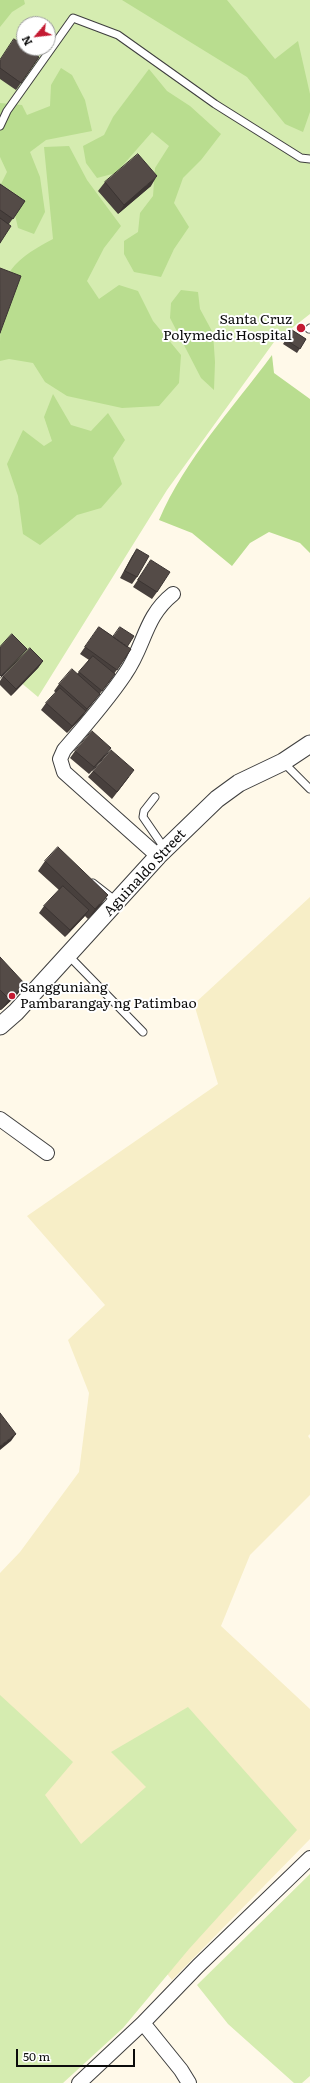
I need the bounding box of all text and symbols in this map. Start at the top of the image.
north arrow [16,16,56,56]
text: N [17,33,36,49]
place label: Santa Cruz Polymedic Hospital [163,312,292,344]
marker: Santa Cruz Polymedic Hospital [295,322,307,334]
street label: Aguinaldo Street [100,826,190,920]
place label: Sangguniang Pambarangay ng Patimbao [20,980,197,1012]
marker: Sangguniang Pambarangay ng Patimbao [7,991,17,1001]
scale bar [18,2041,137,2067]
text: 50 m [23,2047,50,2065]

